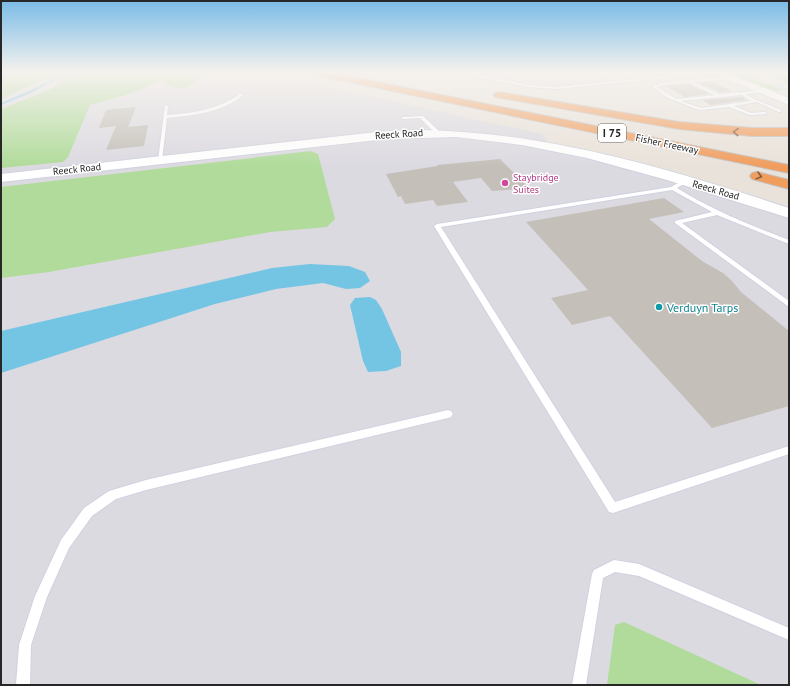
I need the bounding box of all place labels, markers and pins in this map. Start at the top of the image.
place label: Staybridge Suites [513,171,559,196]
marker: Staybridge Suites [500,178,510,188]
place label: Verduyn Tarps [666,300,738,315]
marker: Verduyn Tarps [654,302,664,312]

